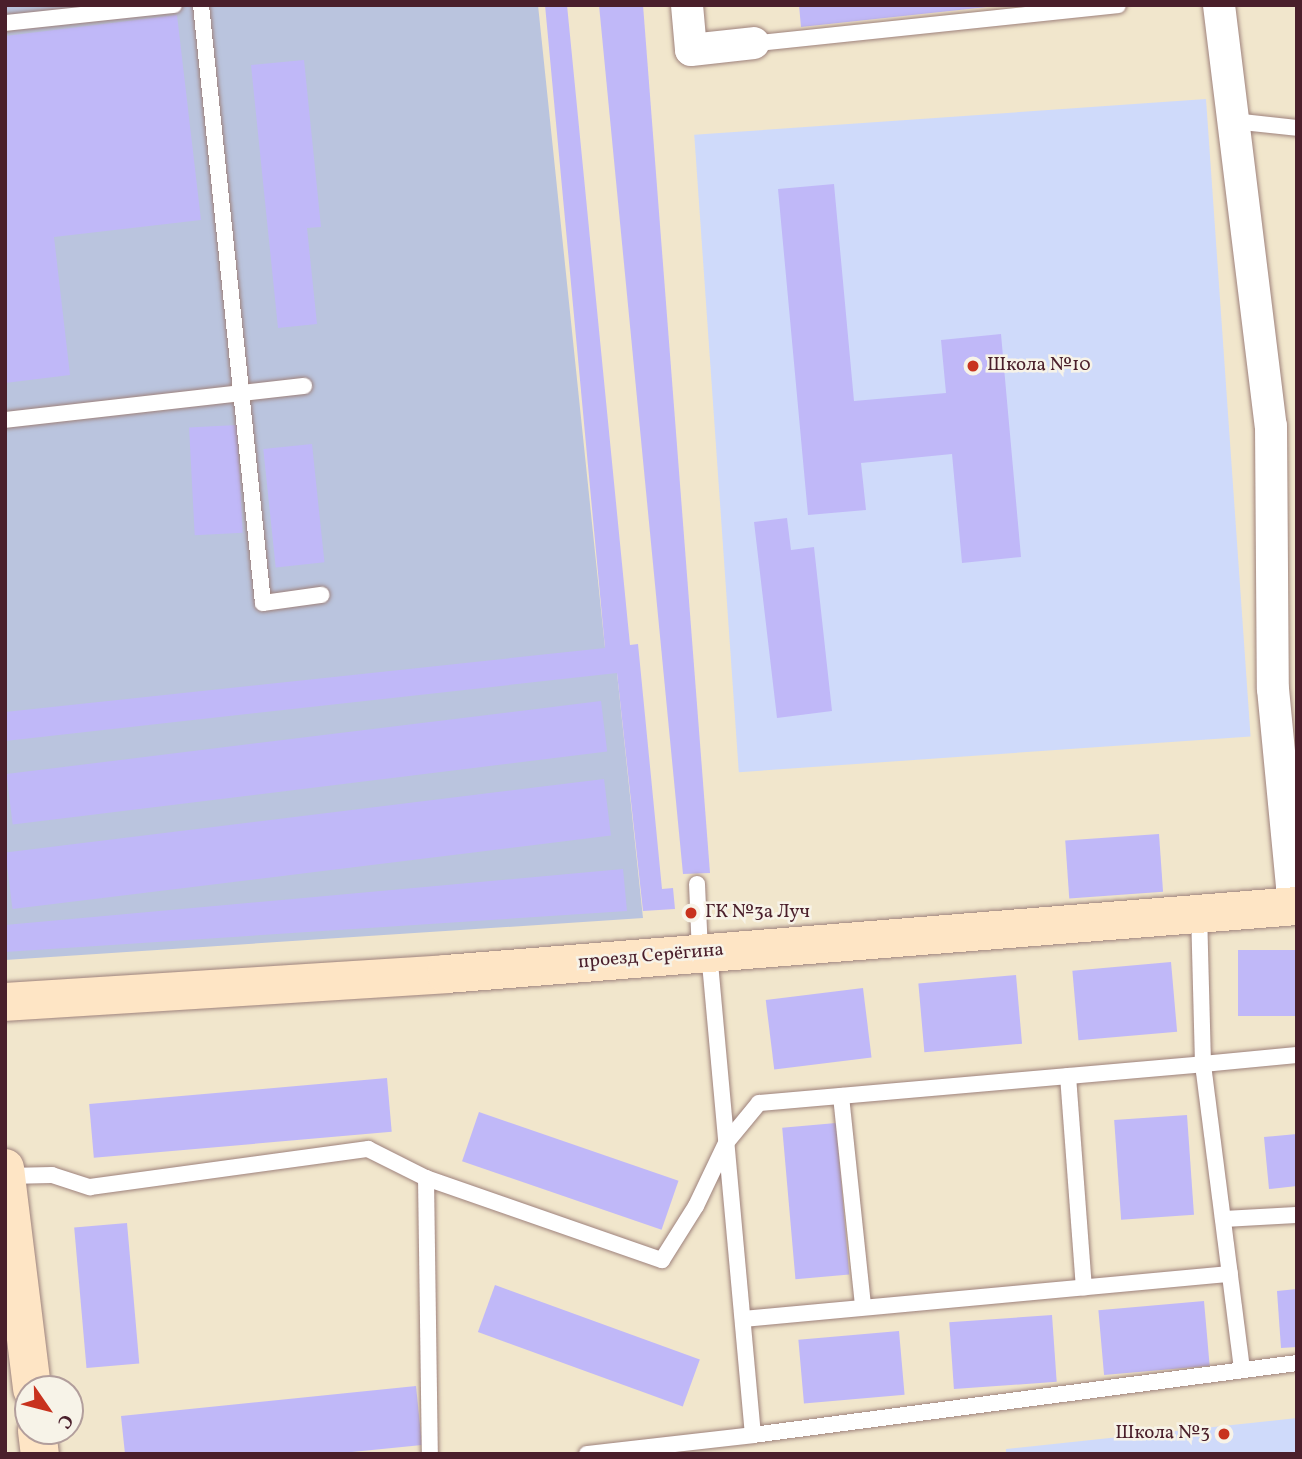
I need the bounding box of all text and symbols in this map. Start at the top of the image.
place label: Школа №10 [987,355,1091,377]
marker: Школа №10 [965,358,981,374]
place label: ГК №3а Луч [705,902,810,924]
marker: ГК №3а Луч [683,905,699,921]
street label: проезд Серёгина [577,939,725,975]
north arrow [14,1375,84,1445]
text: С [50,1408,79,1433]
place label: Школа №3 [1115,1423,1210,1445]
marker: Школа №3 [1216,1426,1232,1442]

